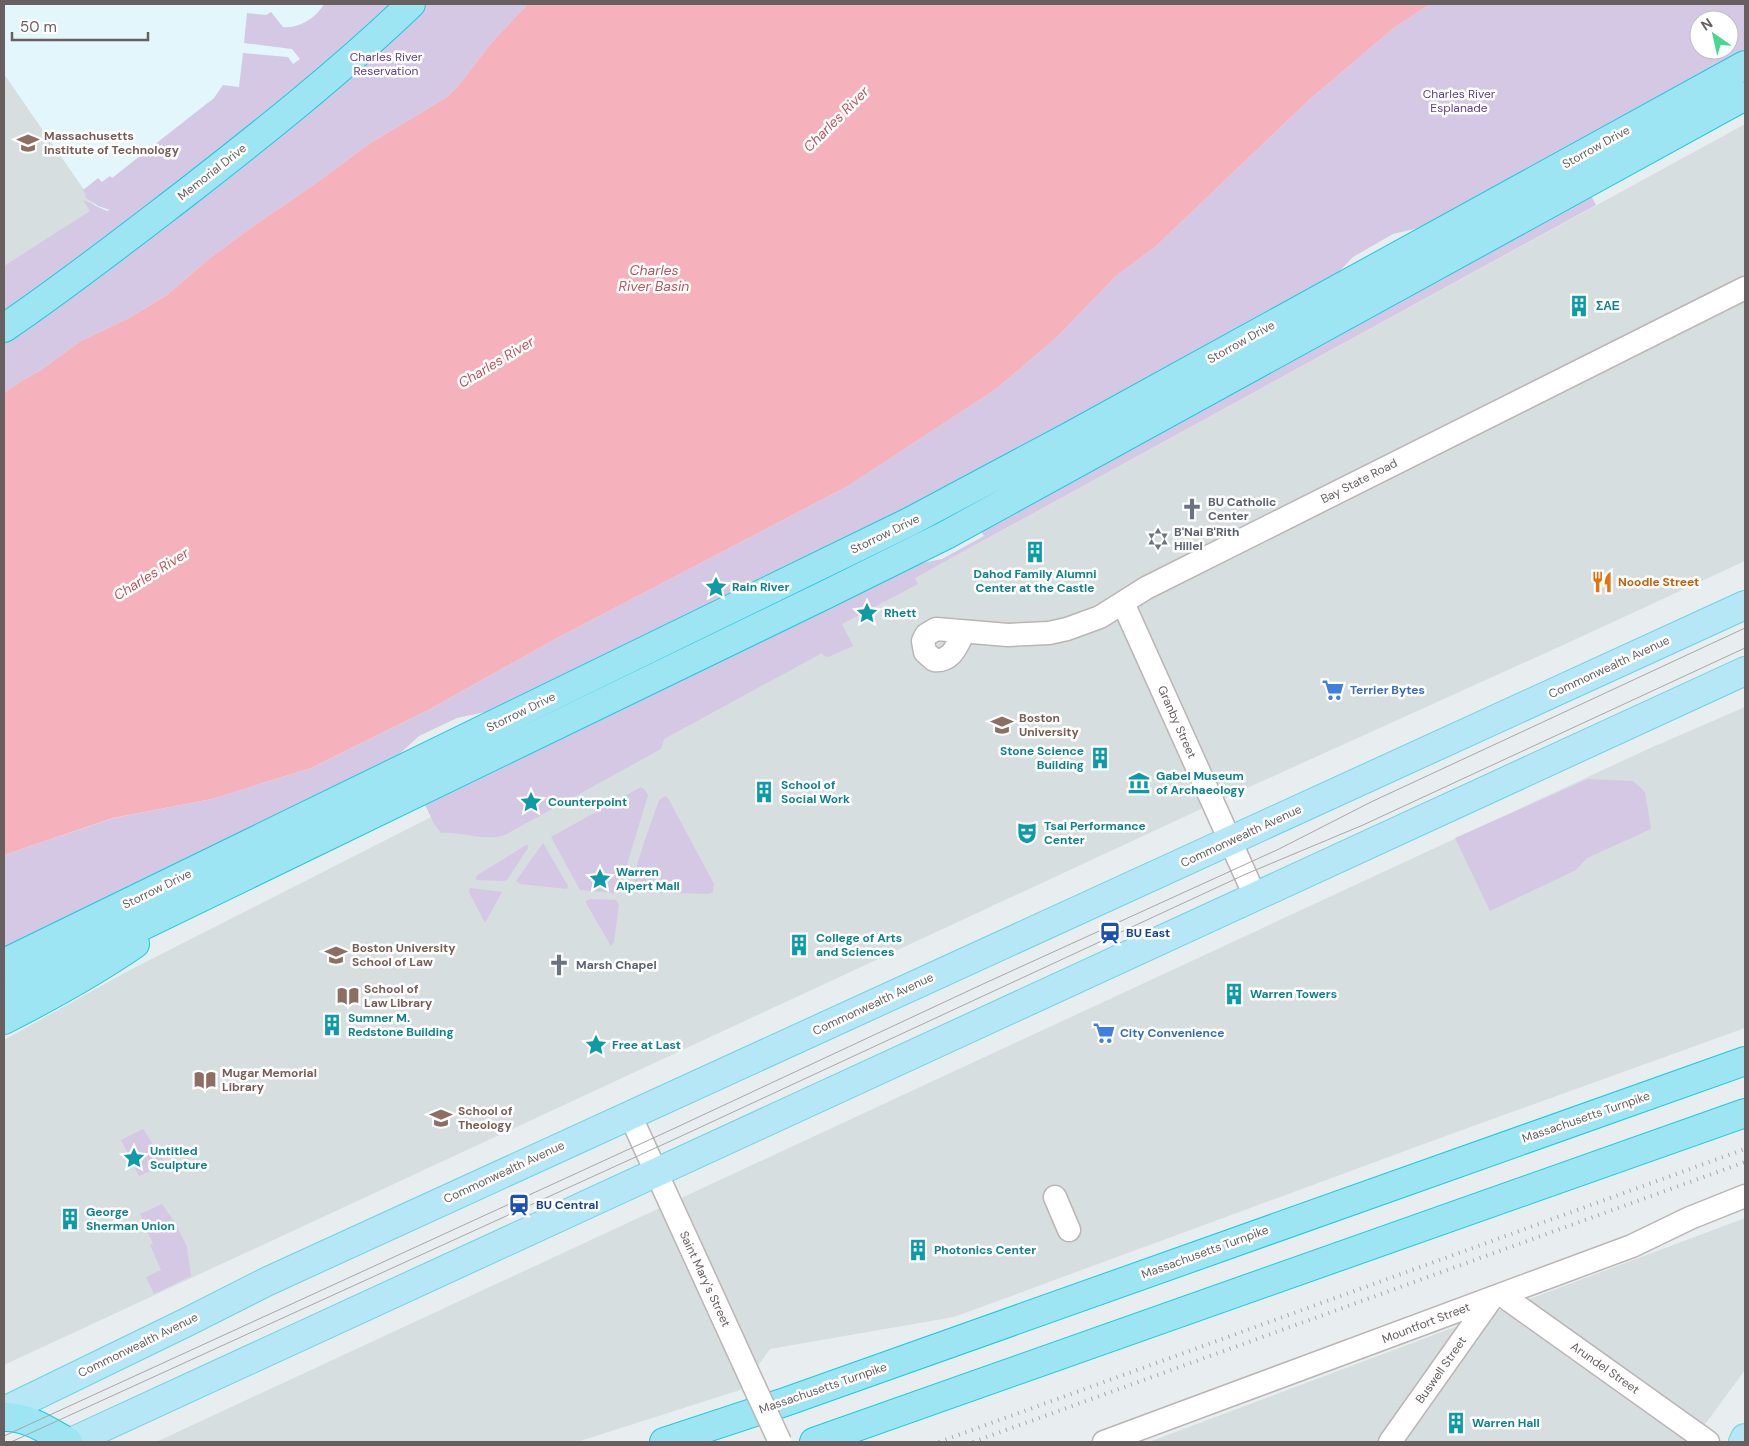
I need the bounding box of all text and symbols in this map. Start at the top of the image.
scale bar [12,10,149,42]
north arrow [1689,10,1739,60]
text: N [1697,14,1716,35]
text: 50 m [20,17,57,37]
park label: Charles River Reservation [350,49,423,79]
water label: Charles River [799,82,873,156]
park label: Charles River Esplanade [1423,86,1496,116]
street label: Storrow Drive [1559,122,1633,172]
place label: Massachusetts Institute of Technology [44,128,180,158]
school or university icon: Massachusetts Institute of Technology [15,130,41,156]
street label: Memorial Drive [174,140,250,204]
water label: Charles River Basin [619,261,689,295]
building icon: ΣΑΕ [1566,293,1592,319]
place label: ΣΑΕ [1596,298,1620,314]
street label: Storrow Drive [1204,317,1278,367]
water label: Charles River [455,332,538,392]
street label: Bay State Road [1318,455,1400,507]
place label: BU Catholic Center [1208,494,1276,524]
church icon: BU Catholic Center [1179,496,1205,522]
street label: Storrow Drive [848,510,922,558]
place label: B'Nai B'Rith Hillel [1174,524,1239,554]
synagogue icon: B'Nai B'Rith Hillel [1145,526,1171,552]
building icon: Dahod Family Alumni Center at the Castle [1022,539,1048,565]
water label: Charles River [110,543,193,604]
place label: Dahod Family Alumni Center at the Castle [973,566,1097,596]
restaurant icon: Noodle Street [1589,569,1615,595]
place icon: Rain River [703,574,729,600]
place label: Noodle Street [1618,574,1699,590]
place label: Rain River [732,579,789,595]
place icon: Rhett [854,600,880,626]
place label: Rhett [884,605,917,621]
street label: Commonwealth Avenue [1546,632,1672,702]
supermarket icon: Terrier Bytes [1320,677,1346,703]
place label: Terrier Bytes [1350,682,1425,698]
street label: Granby Street [1154,683,1200,761]
street label: Storrow Drive [484,688,558,736]
place label: Boston University [1019,710,1079,740]
school or university icon: Boston University [989,712,1015,738]
place label: Stone Science Building [1000,743,1084,773]
building icon: Stone Science Building [1087,745,1113,771]
place label: Gabel Museum of Archaeology [1156,768,1245,798]
museum icon: Gabel Museum of Archaeology [1126,770,1152,796]
place label: School of Social Work [781,777,850,807]
building icon: School of Social Work [751,779,777,805]
place icon: Counterpoint [518,789,544,815]
place label: Counterpoint [548,794,627,810]
street label: Commonwealth Avenue [1178,801,1304,871]
place label: Tsai Performance Center [1044,818,1146,848]
theatre icon: Tsai Performance Center [1014,820,1040,846]
place label: Warren Alpert Mall [616,864,680,894]
street label: Storrow Drive [120,865,194,913]
place icon: Warren Alpert Mall [587,866,613,892]
station icon: BU East [1097,920,1123,946]
place label: BU East [1126,925,1170,941]
place label: College of Arts and Sciences [816,930,902,960]
building icon: College of Arts and Sciences [786,932,812,958]
place label: Boston University School of Law [352,940,456,970]
school or university icon: Boston University School of Law [323,942,349,968]
church icon: Marsh Chapel [546,952,572,978]
place label: Marsh Chapel [576,957,657,973]
street label: Commonwealth Avenue [810,969,936,1039]
place label: School of Law Library [364,981,433,1011]
building icon: Warren Towers [1221,981,1247,1007]
library icon: School of Law Library [335,983,361,1009]
place label: Warren Towers [1250,986,1337,1002]
place label: Sumner M. Redstone Building [348,1010,454,1040]
building icon: Sumner M. Redstone Building [319,1012,345,1038]
supermarket icon: City Convenience [1091,1020,1117,1046]
place label: City Convenience [1120,1025,1225,1041]
place icon: Free at Last [583,1032,609,1058]
place label: Free at Last [612,1037,681,1053]
place label: Mugar Memorial Library [222,1065,317,1095]
library icon: Mugar Memorial Library [192,1067,218,1093]
street label: Massachusetts Turnpike [1520,1088,1652,1146]
place label: School of Theology [458,1103,512,1133]
school or university icon: School of Theology [428,1105,454,1131]
street label: Commonwealth Avenue [441,1137,567,1207]
place label: Untitled Sculpture [150,1143,207,1173]
place icon: Untitled Sculpture [121,1145,147,1171]
station icon: BU Central [506,1192,532,1218]
place label: BU Central [536,1197,599,1213]
place label: George Sherman Union [86,1204,175,1234]
building icon: George Sherman Union [57,1206,83,1232]
street label: Massachusetts Turnpike [1139,1221,1271,1282]
street label: Saint Mary's Street [676,1228,734,1330]
building icon: Photonics Center [905,1237,931,1263]
place label: Photonics Center [934,1242,1036,1258]
street label: Mountfort Street [1380,1299,1473,1347]
street label: Commonwealth Avenue [75,1309,201,1381]
street label: Buswell Street [1412,1333,1470,1407]
street label: Arundel Street [1567,1338,1643,1398]
street label: Massachusetts Turnpike [757,1359,889,1417]
building icon: Warren Hall [1443,1410,1469,1436]
place label: Warren Hall [1472,1415,1540,1431]

